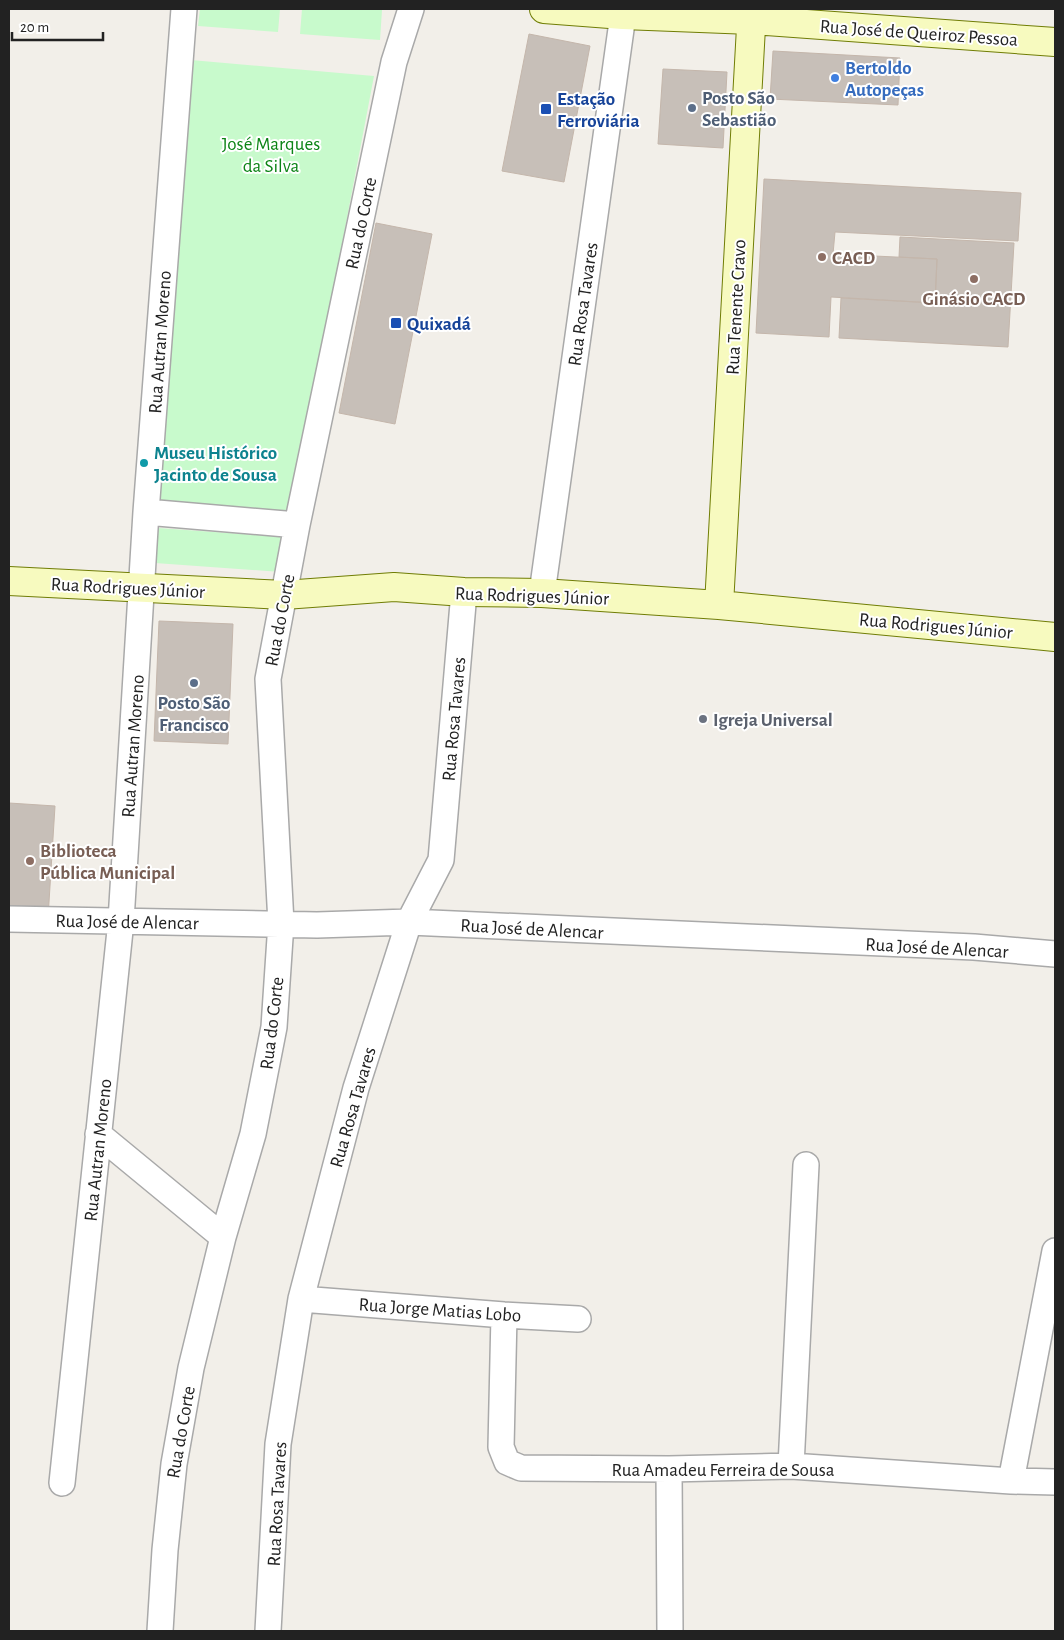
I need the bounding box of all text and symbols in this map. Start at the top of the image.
scale bar [12,10,104,42]
street label: Rua José de Queiroz Pessoa [819,17,1019,50]
text: 20 m [20,20,49,35]
place label: Bertoldo Autopeças [845,59,924,100]
marker: Bertoldo Autopeças [829,72,841,84]
place label: Posto São Sebastião [702,89,776,130]
place label: Estação Ferroviária [557,90,640,131]
marker: Estação Ferroviária [539,102,553,116]
marker: Posto São Sebastião [686,102,698,114]
park label: José Marques da Silva [222,135,320,176]
street label: Rua do Corte [342,176,380,271]
street label: Rua Tenente Cravo [723,239,750,375]
street label: Rua Rosa Tavares [565,241,602,367]
place label: CACD [832,249,875,268]
marker: CACD [816,251,828,263]
street label: Rua Autran Moreno [146,270,175,414]
marker: Ginásio CACD [968,273,980,285]
place label: Ginásio CACD [922,290,1026,309]
place label: Quixadá [407,315,471,334]
marker: Quixadá [389,316,403,330]
place label: Museu Histórico Jacinto de Sousa [154,444,277,485]
marker: Museu Histórico Jacinto de Sousa [138,457,150,469]
street label: Rua do Corte [262,573,299,668]
street label: Rua Rodrigues Júnior [50,575,205,602]
street label: Rua Rodrigues Júnior [455,584,609,609]
street label: Rua Rodrigues Júnior [858,610,1014,643]
street label: Rua Rosa Tavares [440,656,469,782]
street label: Rua Autran Moreno [119,674,148,818]
marker: Posto São Francisco [188,677,200,689]
place label: Posto São Francisco [158,694,230,735]
place label: Igreja Universal [713,711,833,730]
marker: Igreja Universal [697,713,709,725]
place label: Biblioteca Pública Municipal [40,842,175,883]
marker: Biblioteca Pública Municipal [24,855,36,867]
street label: Rua José de Alencar [55,912,199,933]
street label: Rua José de Alencar [460,916,604,943]
street label: Rua José de Alencar [865,935,1009,962]
street label: Rua do Corte [257,976,288,1071]
street label: Rua Rosa Tavares [327,1045,380,1170]
street label: Rua Autran Moreno [82,1078,115,1222]
street label: Rua Jorge Matias Lobo [358,1295,522,1326]
street label: Rua do Corte [164,1385,199,1480]
street label: Rua Rosa Tavares [265,1441,290,1567]
street label: Rua Amadeu Ferreira de Sousa [612,1461,835,1480]

